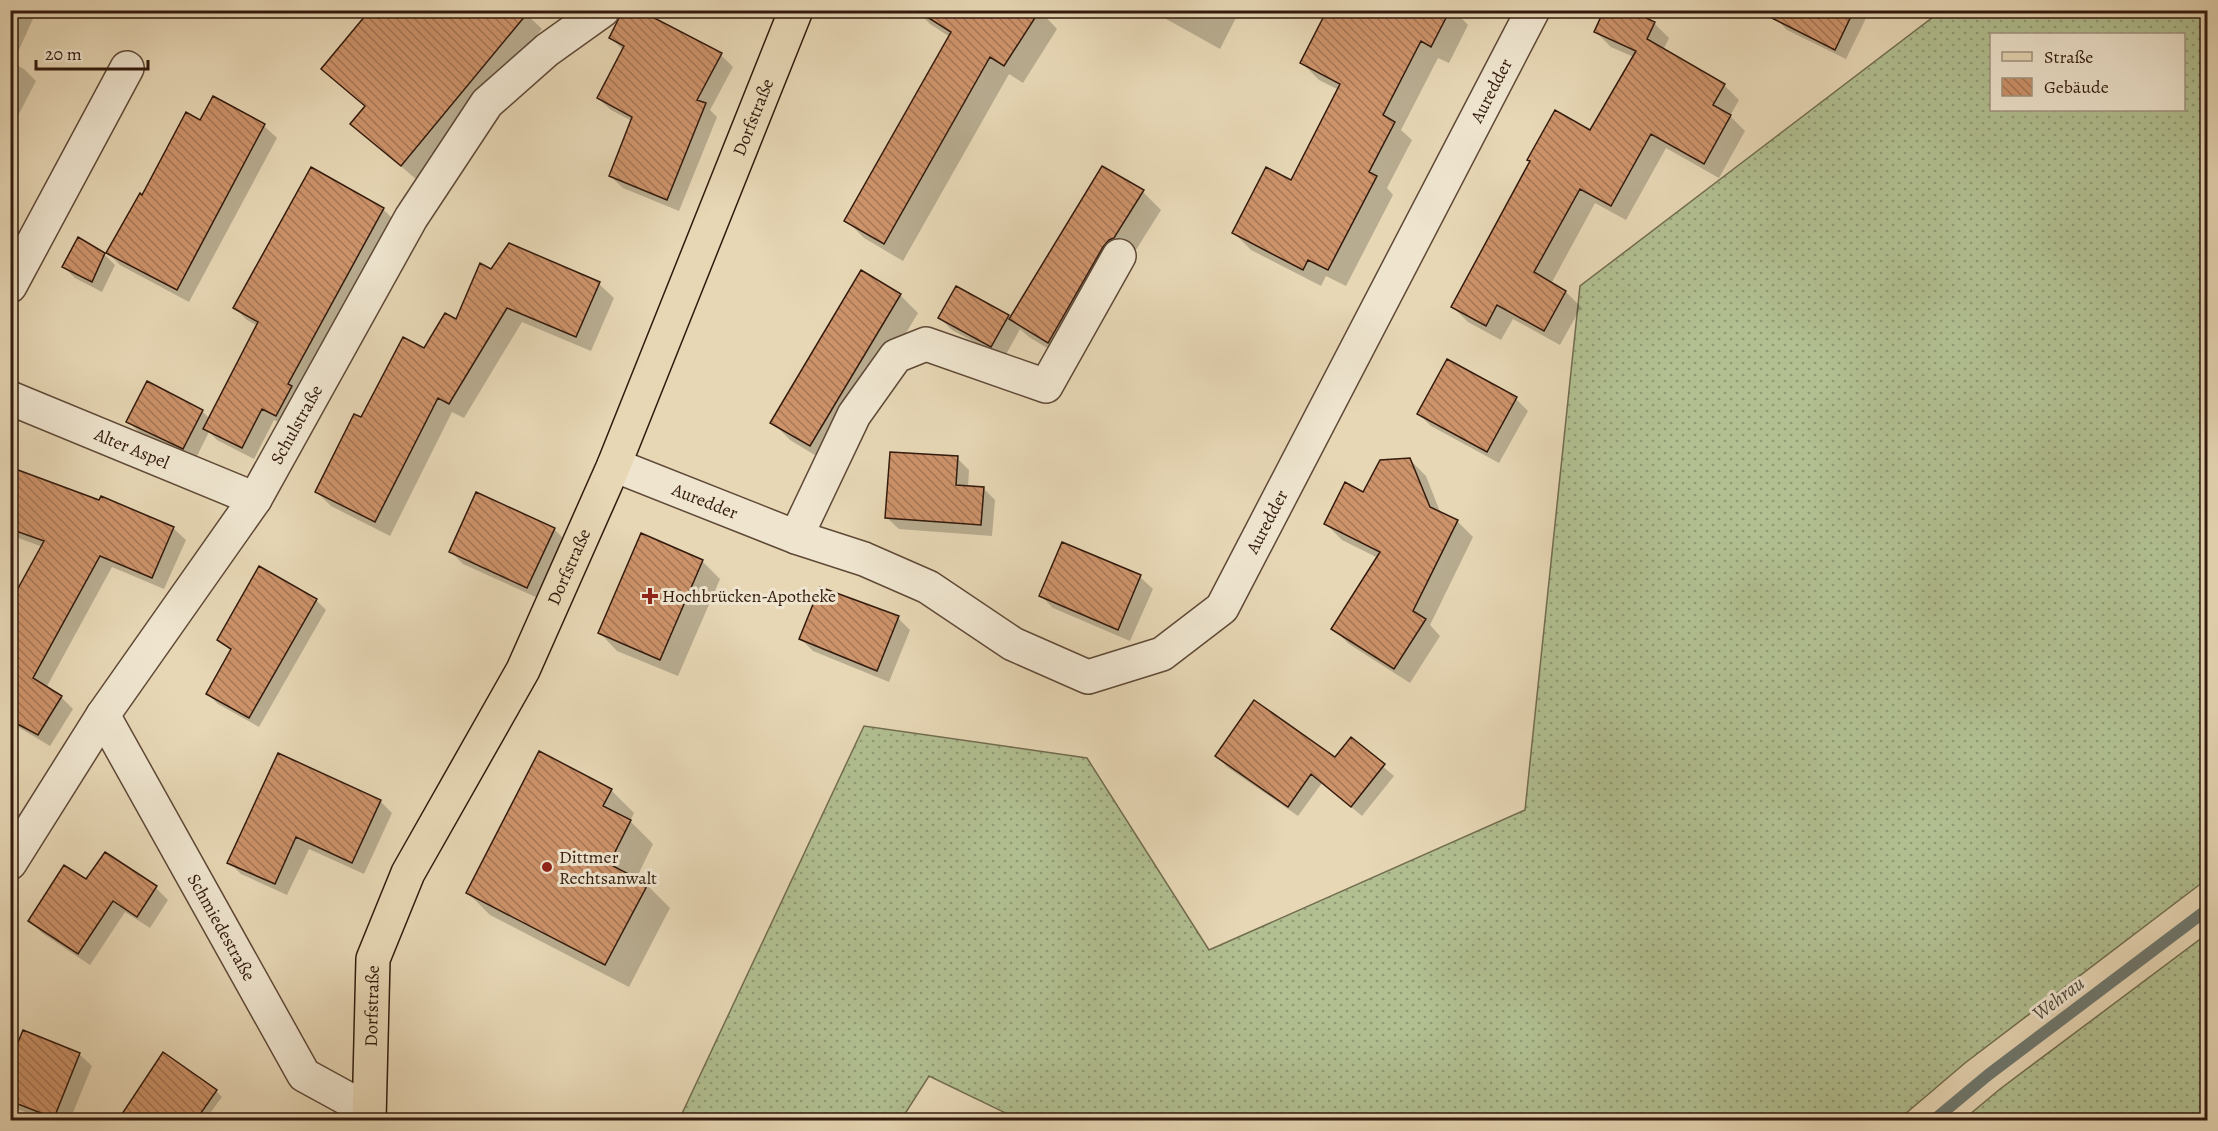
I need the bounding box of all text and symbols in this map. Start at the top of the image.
scale bar [36,33,148,71]
legend [1990,33,2185,111]
text: 20 m [45,42,82,66]
text: Straße [2044,45,2093,69]
street label: Auredder [1464,54,1518,128]
street label: Dorfstraße [727,75,779,160]
text: Gebäude [2044,75,2109,99]
street label: Schulstraße [265,380,328,469]
street label: Alter Aspel [90,422,174,475]
street label: Auredder [668,477,742,525]
street label: Auredder [1240,485,1294,559]
street label: Dorfstraße [541,525,596,609]
place label: Hochbrücken-Apotheke [662,584,836,608]
marker: Hochbrücken-Apotheke [643,589,657,603]
place label: Dittmer Rechtsanwalt [559,845,657,890]
marker: Dittmer Rechtsanwalt [540,860,554,874]
street label: Schmiedestraße [182,869,261,985]
street label: Dorfstraße [359,965,385,1047]
water label: Wehrau [2027,970,2090,1027]

